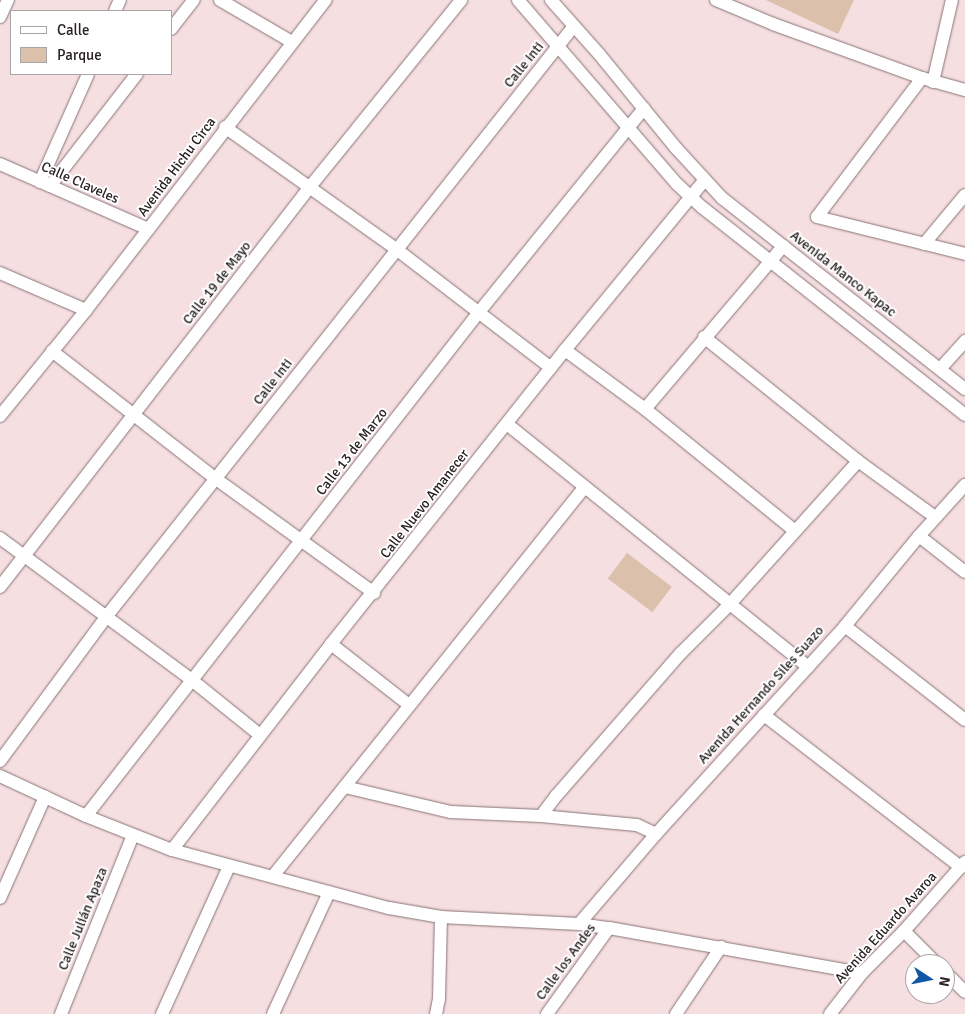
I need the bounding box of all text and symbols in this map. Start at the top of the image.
legend [10,10,172,75]
text: Calle [57,21,90,39]
street label: Calle Inti [500,39,548,91]
text: Parque [57,46,102,64]
street label: Avenida Hichu Circa [134,114,220,220]
street label: Calle Claveles [39,158,121,208]
street label: Avenida Manco Kapac [787,227,899,321]
street label: Calle 19 de Mayo [179,238,255,328]
street label: Calle Inti [250,356,296,408]
street label: Calle 13 de Marzo [313,405,391,499]
street label: Calle Nuevo Amanecer [377,446,473,562]
street label: Avenida Hernando Siles Suazo [695,623,827,767]
street label: Calle Julián Apaza [55,865,111,973]
street label: Avenida Eduardo Avaroa [831,869,941,987]
street label: Calle los Andes [533,920,599,1004]
north arrow [905,954,955,1004]
text: N [935,975,954,988]

